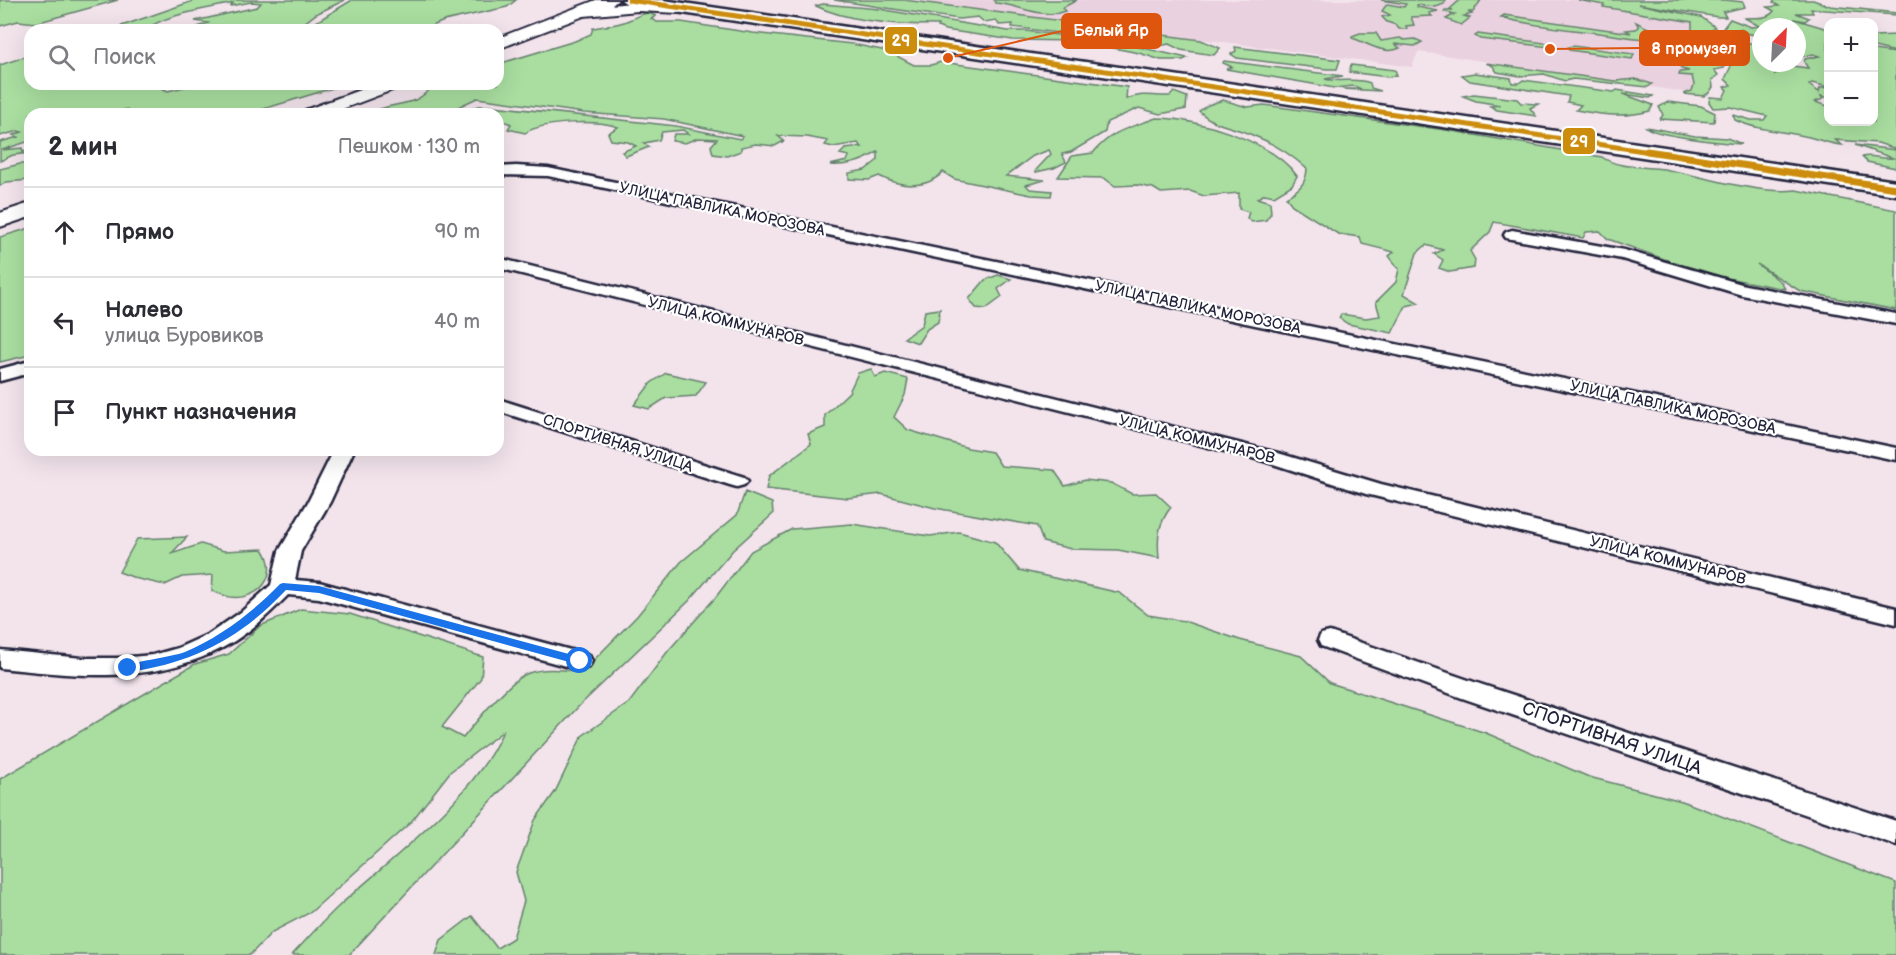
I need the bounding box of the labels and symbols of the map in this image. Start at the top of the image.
callout: Белый Яр [1062,14,1161,48]
north arrow [1752,18,1806,72]
text: Белый Яр [1073,22,1149,41]
line badge: 29 [884,26,918,55]
callout: 8 промузел [1640,31,1749,65]
text: 29 [892,32,910,51]
text: 8 промузел [1651,40,1737,59]
line badge: 29 [1562,127,1596,155]
text: 29 [1570,133,1588,152]
street label: УЛИЦА ПАВЛИКА МОРОЗОВА [617,178,828,241]
street label: УЛИЦА ПАВЛИКА МОРОЗОВА [1093,276,1304,339]
street label: УЛИЦА КОММУНАРОВ [646,293,806,350]
street label: УЛИЦА ПАВЛИКА МОРОЗОВА [1568,376,1779,439]
street label: СПОРТИВНАЯ УЛИЦА [540,410,696,477]
street label: УЛИЦА КОММУНАРОВ [1117,411,1277,468]
street label: УЛИЦА КОММУНАРОВ [1588,532,1748,589]
route start [566,647,592,673]
route end [114,654,140,680]
street label: СПОРТИВНАЯ УЛИЦА [1519,698,1704,779]

